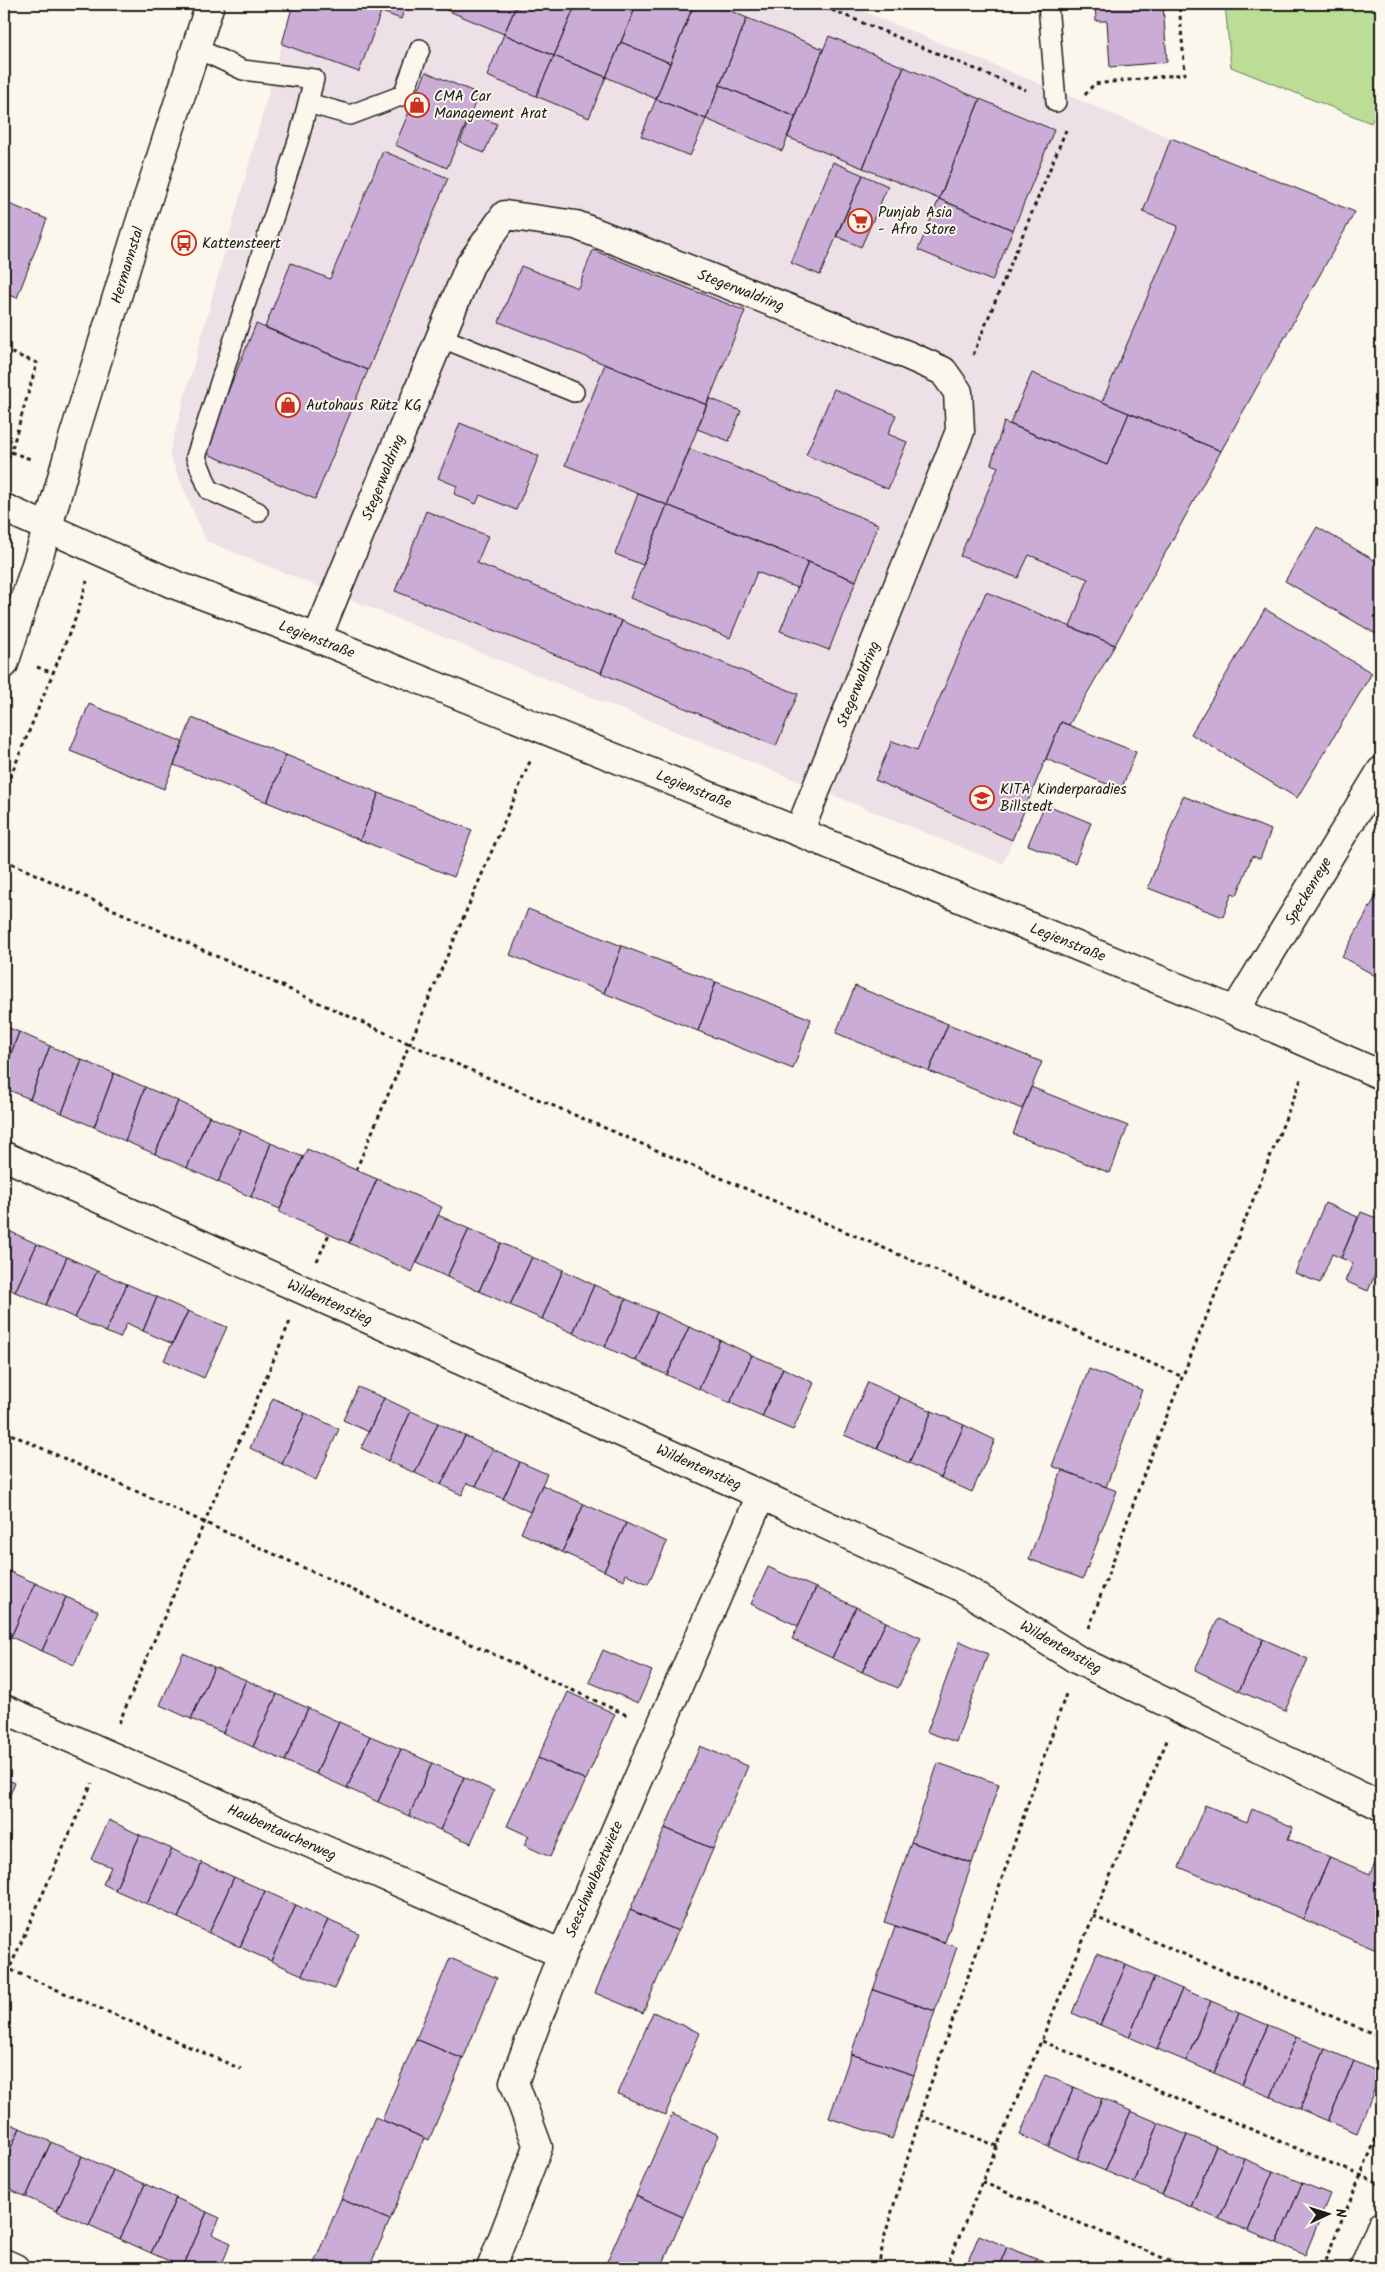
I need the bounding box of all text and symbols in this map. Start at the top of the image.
place label: CMA Car Management Arat [434,85,547,126]
shop icon: CMA Car Management Arat [404,92,430,118]
place label: Punjab Asia - Afro Store [878,201,956,242]
supermarket icon: Punjab Asia - Afro Store [847,208,873,234]
street label: Hermannstal [105,223,151,307]
bus stop icon: Kattensteert [171,230,197,256]
place label: Kattensteert [202,232,281,256]
street label: Stegerwaldring [694,263,788,318]
shop icon: Autohaus Rütz KG [275,392,301,418]
place label: Autohaus Rütz KG [306,394,422,418]
street label: Stegerwaldring [356,431,412,524]
street label: Legienstraße [275,614,359,666]
street label: Stegerwaldring [831,638,887,731]
street label: Legienstraße [652,764,735,816]
place label: KITA Kinderparadies Billstedt [1000,778,1127,819]
school or university icon: KITA Kinderparadies Billstedt [969,785,995,811]
street label: Speckenreye [1279,853,1339,930]
street label: Legienstraße [1026,917,1109,969]
street label: Wildentenstieg [283,1273,376,1332]
street label: Wildentenstieg [652,1438,745,1497]
street label: Wildentenstieg [1015,1615,1106,1681]
street label: Haubentaucherweg [223,1798,340,1868]
street label: Seeschwalbentwiete [559,1817,630,1942]
north arrow [1302,2190,1352,2240]
text: N [1329,2208,1351,2218]

